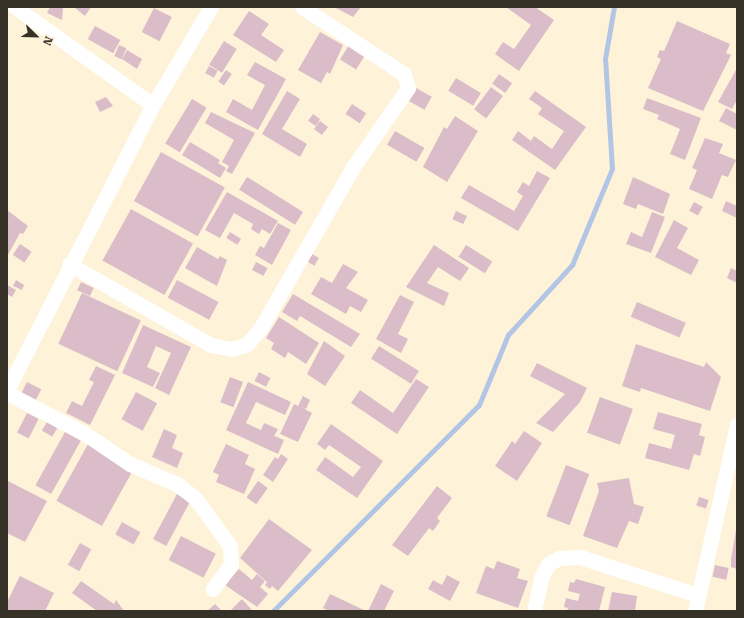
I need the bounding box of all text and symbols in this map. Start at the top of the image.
north arrow [16,16,56,56]
text: N [40,34,55,47]

